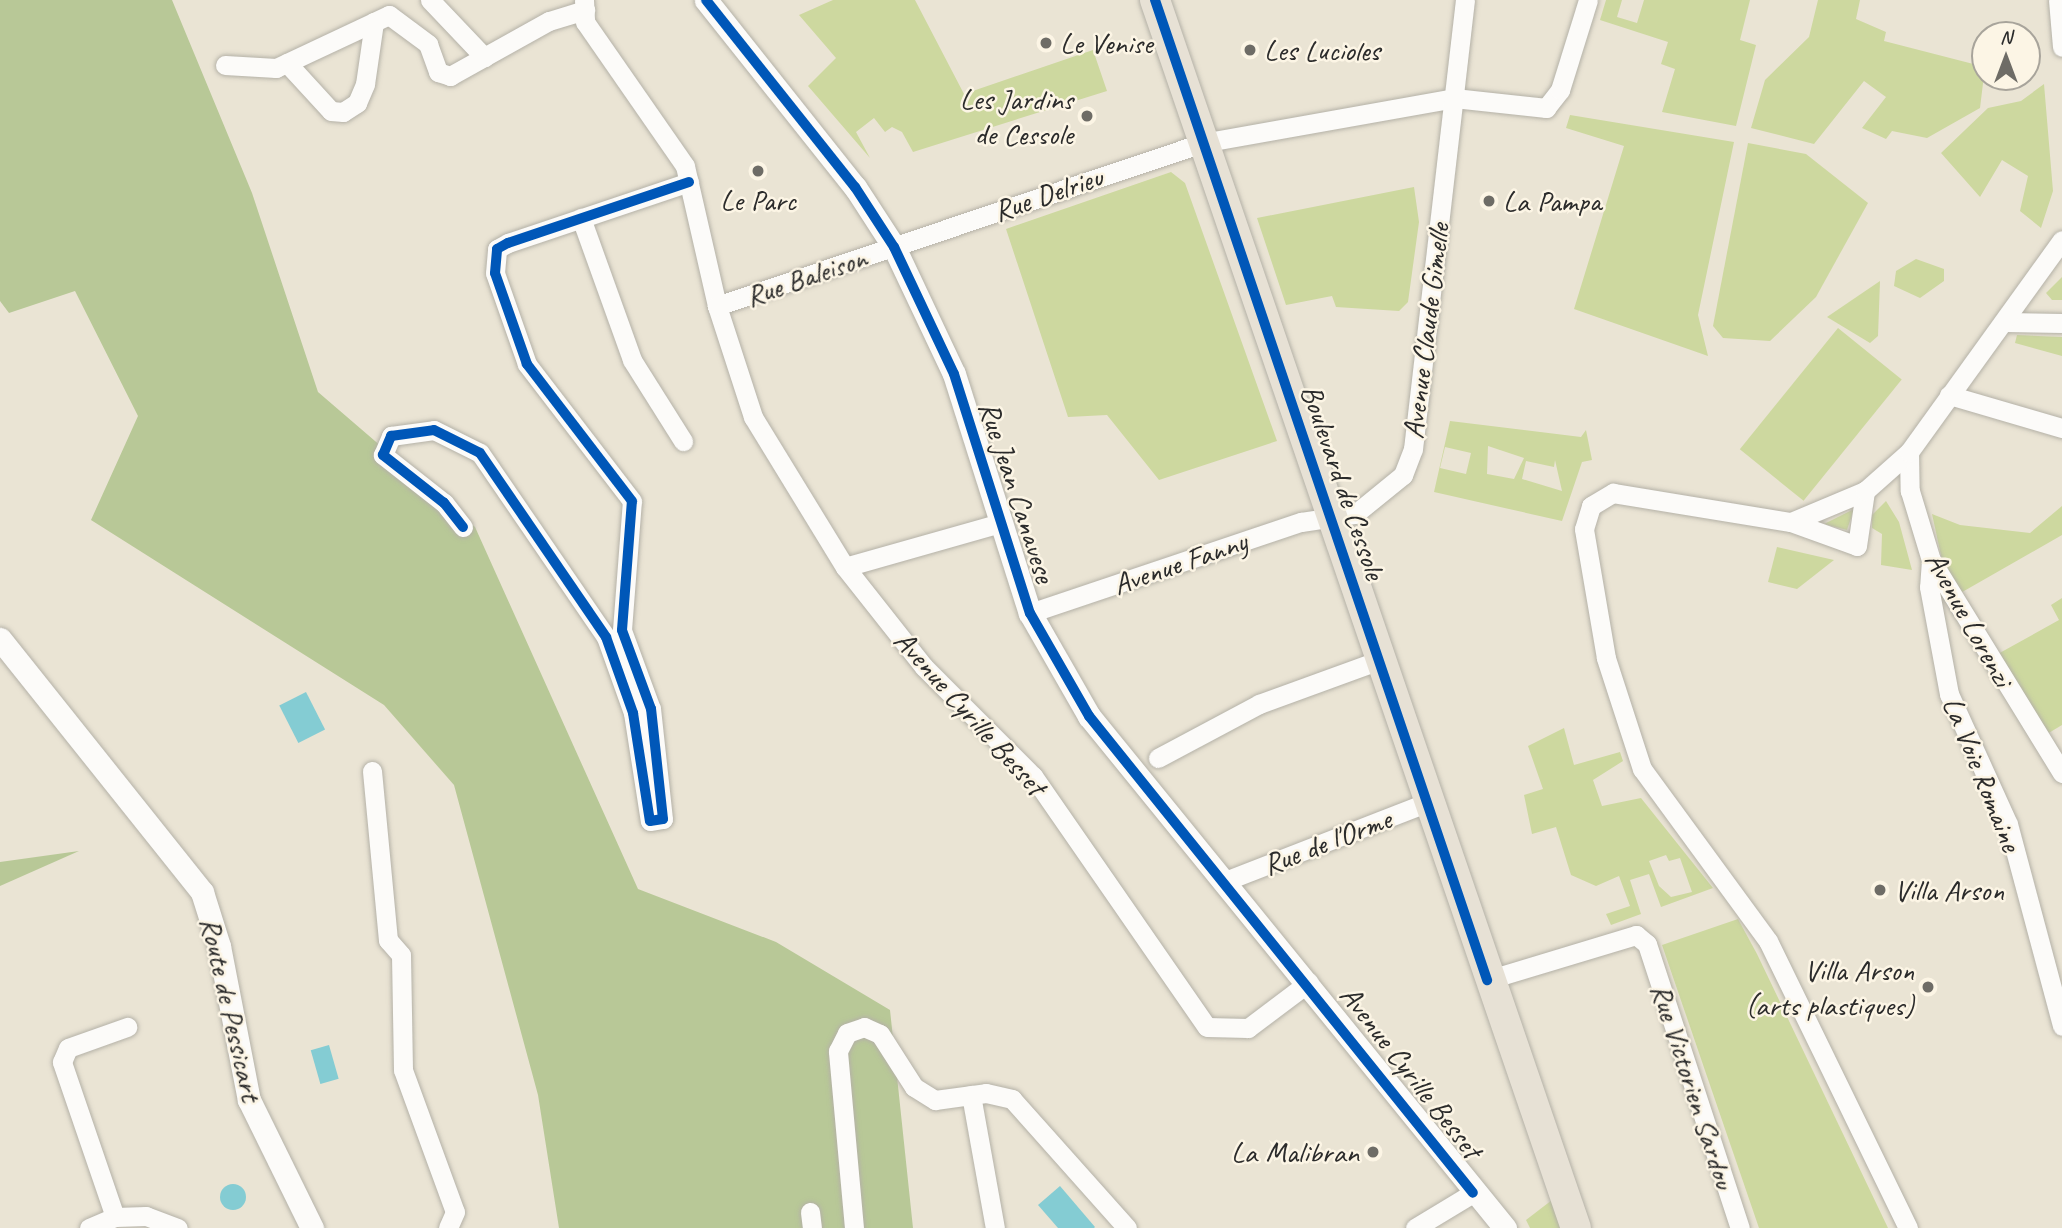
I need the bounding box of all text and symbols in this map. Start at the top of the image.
north arrow [1971,21,2041,91]
place label: Le Venise [1060,25,1152,61]
text: N [2000,25,2012,49]
place label: Les Lucioles [1264,32,1379,68]
marker: Le Venise [1038,35,1054,51]
marker: Les Lucioles [1242,42,1258,58]
place label: Les Jardins de Cessole [959,81,1073,152]
marker: Les Jardins de Cessole [1079,108,1095,124]
street label: Rue Delrieu [989,159,1107,229]
marker: Le Parc [750,163,766,179]
place label: Le Parc [720,182,796,218]
place label: La Pampa [1503,183,1602,219]
marker: La Pampa [1481,193,1497,209]
street label: Avenue Claude Gimelle [1395,222,1457,440]
street label: Rue Baleison [740,239,872,315]
street label: Boulevard de Cessole [1293,380,1393,584]
street label: Rue Jean Canavese [971,397,1063,587]
street label: Avenue Fanny [1108,523,1252,603]
street label: Avenue Lorenzi [1917,545,2021,693]
street label: Avenue Cyrille Besset [886,623,1054,803]
street label: La Voie Romaine [1935,691,2029,857]
street label: Rue de l'Orme [1258,801,1396,883]
place label: Villa Arson [1894,872,2004,908]
marker: Villa Arson [1872,882,1888,898]
street label: Route de Pessicart [192,914,270,1104]
place label: Villa Arson (arts plastiques) [1745,952,1914,1023]
street label: Avenue Cyrille Besset [1332,978,1490,1166]
street label: Rue Victorien Sardou [1643,979,1743,1193]
marker: Villa Arson (arts plastiques) [1920,979,1936,995]
place label: La Malibran [1231,1134,1359,1170]
marker: La Malibran [1365,1144,1381,1160]

